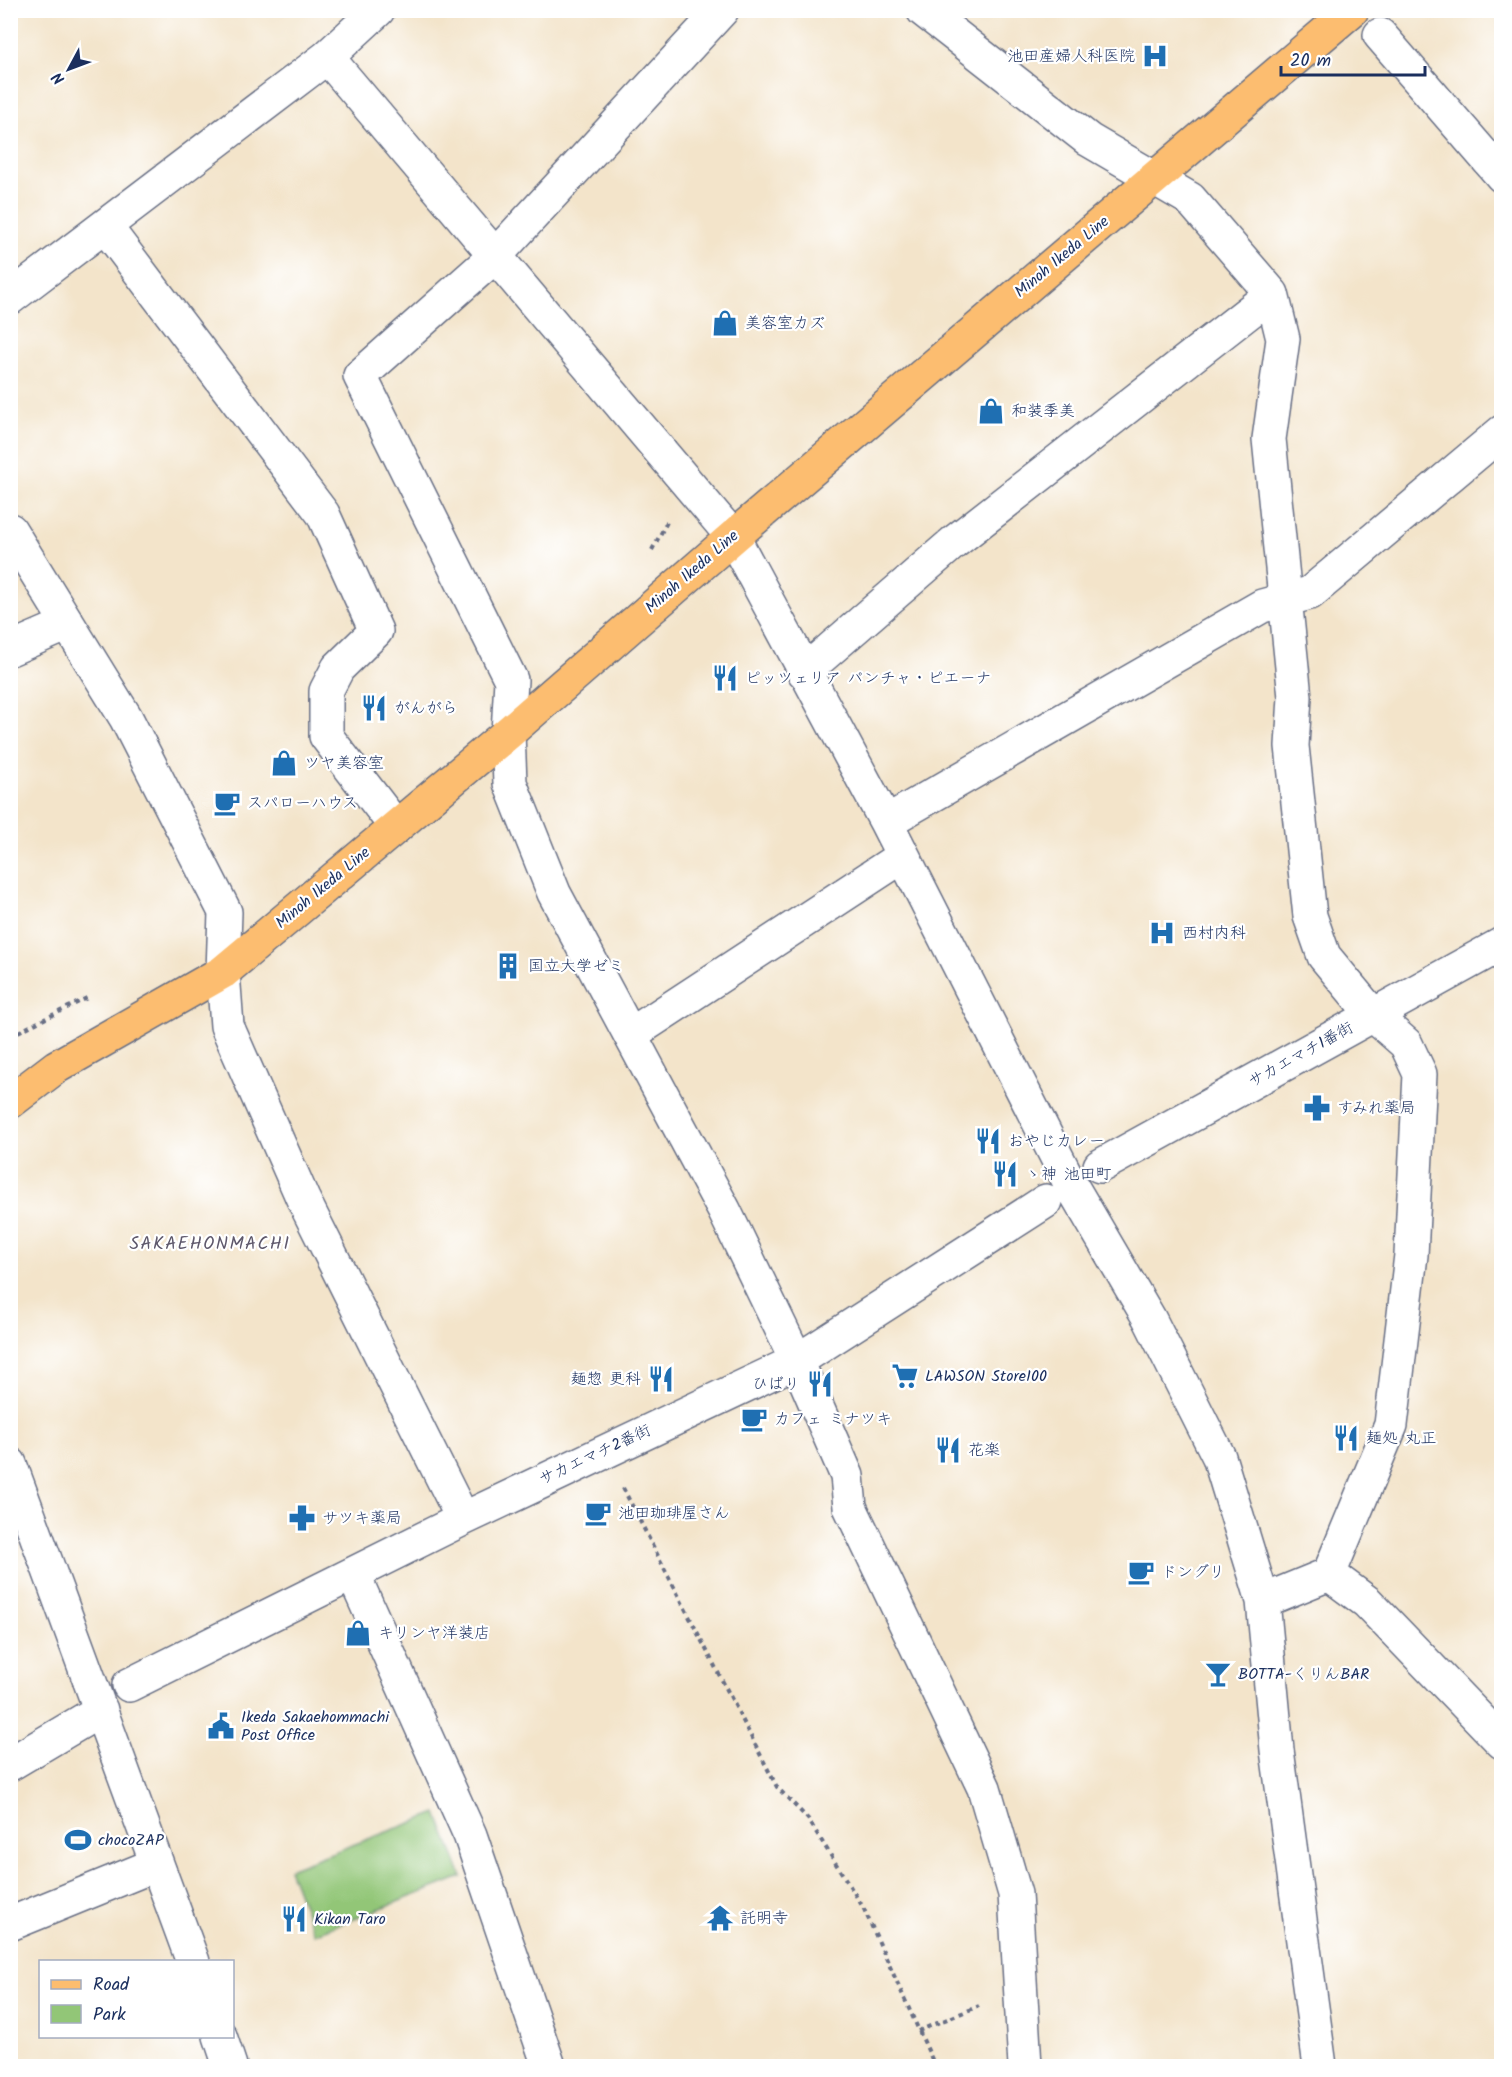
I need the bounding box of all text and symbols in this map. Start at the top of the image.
north arrow [39,39,99,99]
scale bar [1281,39,1425,77]
hospital icon: 池田産婦人科医院 [1140,41,1170,71]
place label: 池田産婦人科医院 [1007,44,1135,69]
text: 20 m [1290,47,1331,76]
text: N [46,66,72,90]
street label: Minoh Ikeda Line [1009,210,1115,304]
shop icon: 美容室カズ [710,308,740,338]
place label: 美容室カズ [745,311,825,336]
shop icon: 和装季美 [976,396,1006,426]
place label: 和装季美 [1011,399,1075,424]
street label: Minoh Ikeda Line [640,524,744,620]
restaurant icon: ピッツェリア パンチャ・ピエーナ [710,663,740,693]
place label: ピッツェリア パンチャ・ピエーナ [745,666,991,691]
restaurant icon: がんがら [359,693,389,723]
place label: がんがら [394,696,458,721]
shop icon: ツヤ美容室 [269,748,299,778]
place label: ツヤ美容室 [304,751,384,776]
cafe icon: スパローハウス [212,788,242,818]
place label: スパローハウス [247,791,358,816]
street label: Minoh Ikeda Line [270,841,376,935]
hospital icon: 西村内科 [1147,918,1177,948]
place label: 西村内科 [1182,921,1246,946]
building icon: 国立大学ゼミ [493,951,523,981]
place label: 国立大学ゼミ [528,954,624,979]
street label: サカエマチ1番街 [1244,1016,1358,1094]
pharmacy icon: すみれ薬局 [1302,1093,1332,1123]
place label: すみれ薬局 [1337,1096,1416,1121]
restaurant icon: おやじカレー [973,1126,1003,1156]
place label: おやじカレー [1008,1129,1105,1154]
restaurant icon: ゝ神 池田町 [990,1159,1020,1189]
place label: ゝ神 池田町 [1025,1162,1111,1187]
district label: SAKAEHONMACHI [130,1230,290,1259]
supermarket icon: LAWSON Store100 [890,1361,920,1391]
restaurant icon: 麺惣 更科 [646,1364,676,1394]
place label: LAWSON Store100 [925,1364,1047,1389]
place label: 麺惣 更科 [571,1367,641,1392]
restaurant icon: ひばり [805,1369,835,1399]
place label: ひばり [752,1372,800,1397]
cafe icon: カフェ ミナツキ [739,1404,769,1434]
place label: カフェ ミナツキ [774,1407,892,1432]
street label: サカエマチ2番街 [535,1418,655,1492]
restaurant icon: 麺処 丸正 [1331,1423,1361,1453]
place label: 麺処 丸正 [1366,1426,1436,1451]
restaurant icon: 花楽 [933,1435,963,1465]
place label: 花楽 [968,1438,1000,1463]
cafe icon: 池田珈琲屋さん [583,1498,613,1528]
place label: 池田珈琲屋さん [618,1501,730,1526]
pharmacy icon: サツキ薬局 [287,1503,317,1533]
place label: サツキ薬局 [322,1506,402,1531]
cafe icon: ドングリ [1126,1557,1156,1587]
place label: ドングリ [1161,1560,1225,1585]
shop icon: キリンヤ洋装店 [343,1618,373,1648]
place label: キリンヤ洋装店 [378,1621,490,1646]
bar icon: BOTTA-くりんBAR [1203,1659,1233,1689]
place label: BOTTA-くりんBAR [1238,1662,1369,1687]
place label: Ikeda Sakaehommachi Post Office [241,1705,390,1748]
public building icon: Ikeda Sakaehommachi Post Office [206,1711,236,1741]
sports icon: chocoZAP [63,1825,93,1855]
place label: chocoZAP [98,1828,164,1853]
temple icon: 託明寺 [705,1903,735,1933]
restaurant icon: Kikan Taro [279,1904,309,1934]
place label: 託明寺 [740,1906,788,1931]
place label: Kikan Taro [314,1907,386,1932]
legend [39,1960,234,2038]
text: Road [93,1971,130,2000]
text: Park [93,2001,126,2030]

